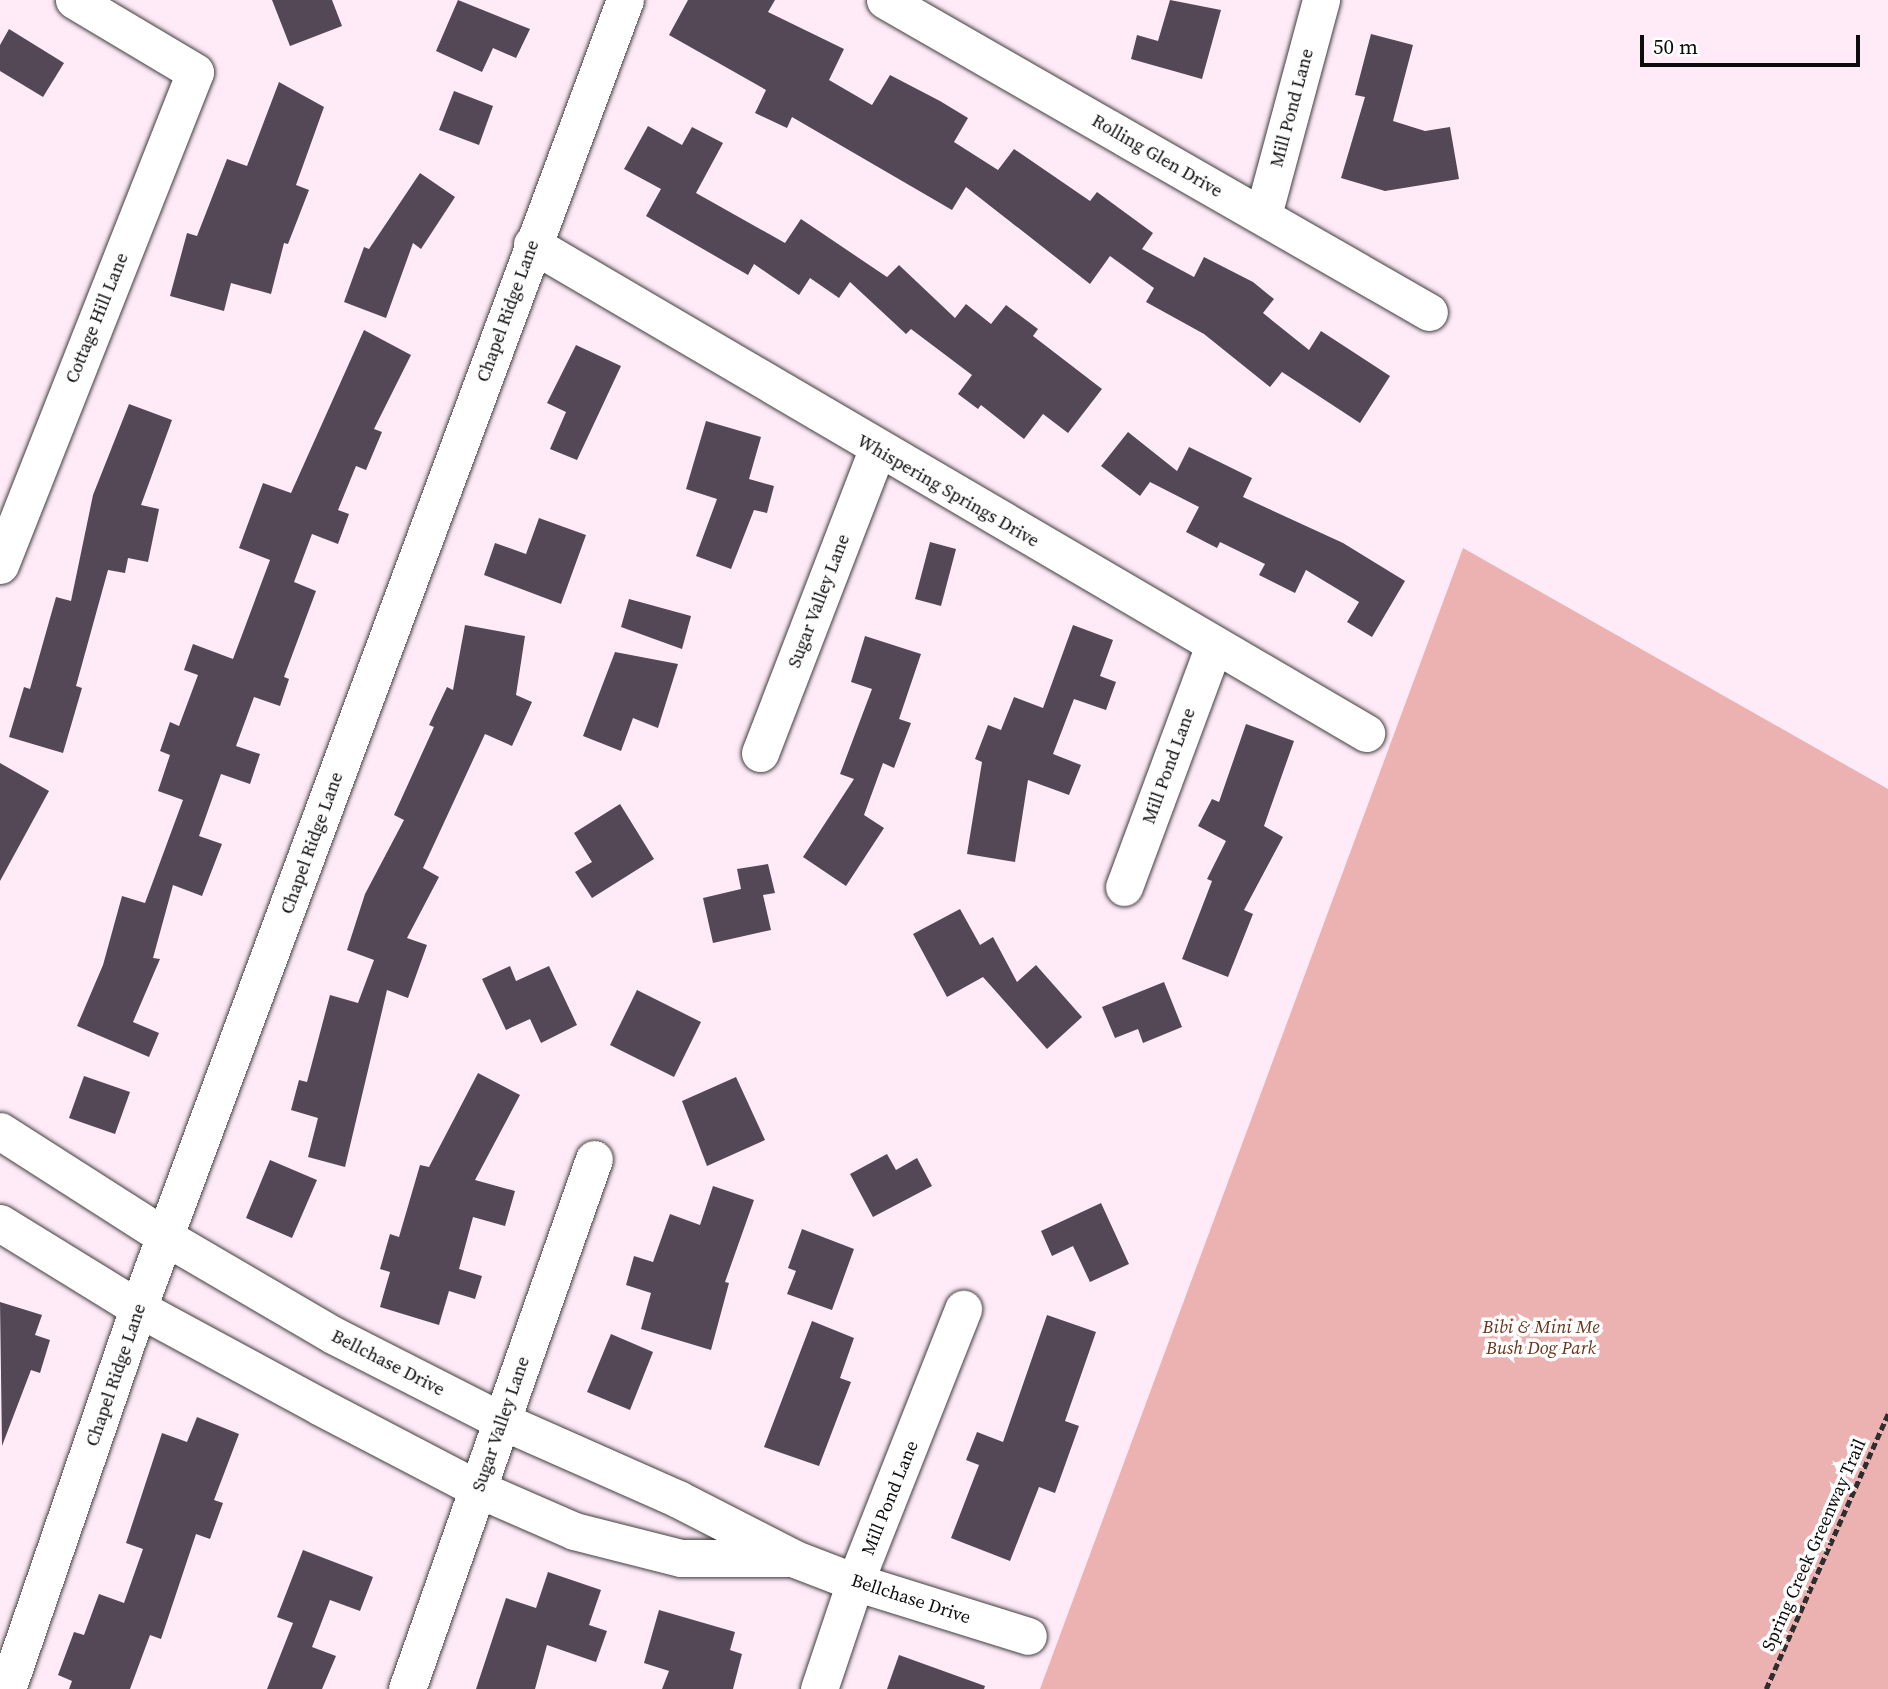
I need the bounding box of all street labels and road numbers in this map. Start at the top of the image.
street label: Mill Pond Lane [1266,46,1318,170]
street label: Rolling Glen Drive [1088,110,1226,202]
street label: Chapel Ridge Lane [472,237,544,385]
street label: Cottage Hill Lane [61,250,133,386]
street label: Whispering Springs Drive [853,430,1043,552]
street label: Sugar Valley Lane [783,531,855,671]
street label: Mill Pond Lane [1138,705,1200,827]
street label: Chapel Ridge Lane [276,769,348,917]
street label: Chapel Ridge Lane [81,1301,151,1449]
street label: Bellchase Drive [328,1325,448,1401]
street label: Sugar Valley Lane [468,1353,534,1495]
street label: Spring Creek Greenway Trail [1757,1436,1871,1654]
street label: Mill Pond Lane [857,1437,923,1559]
street label: Bellchase Drive [849,1570,973,1628]

